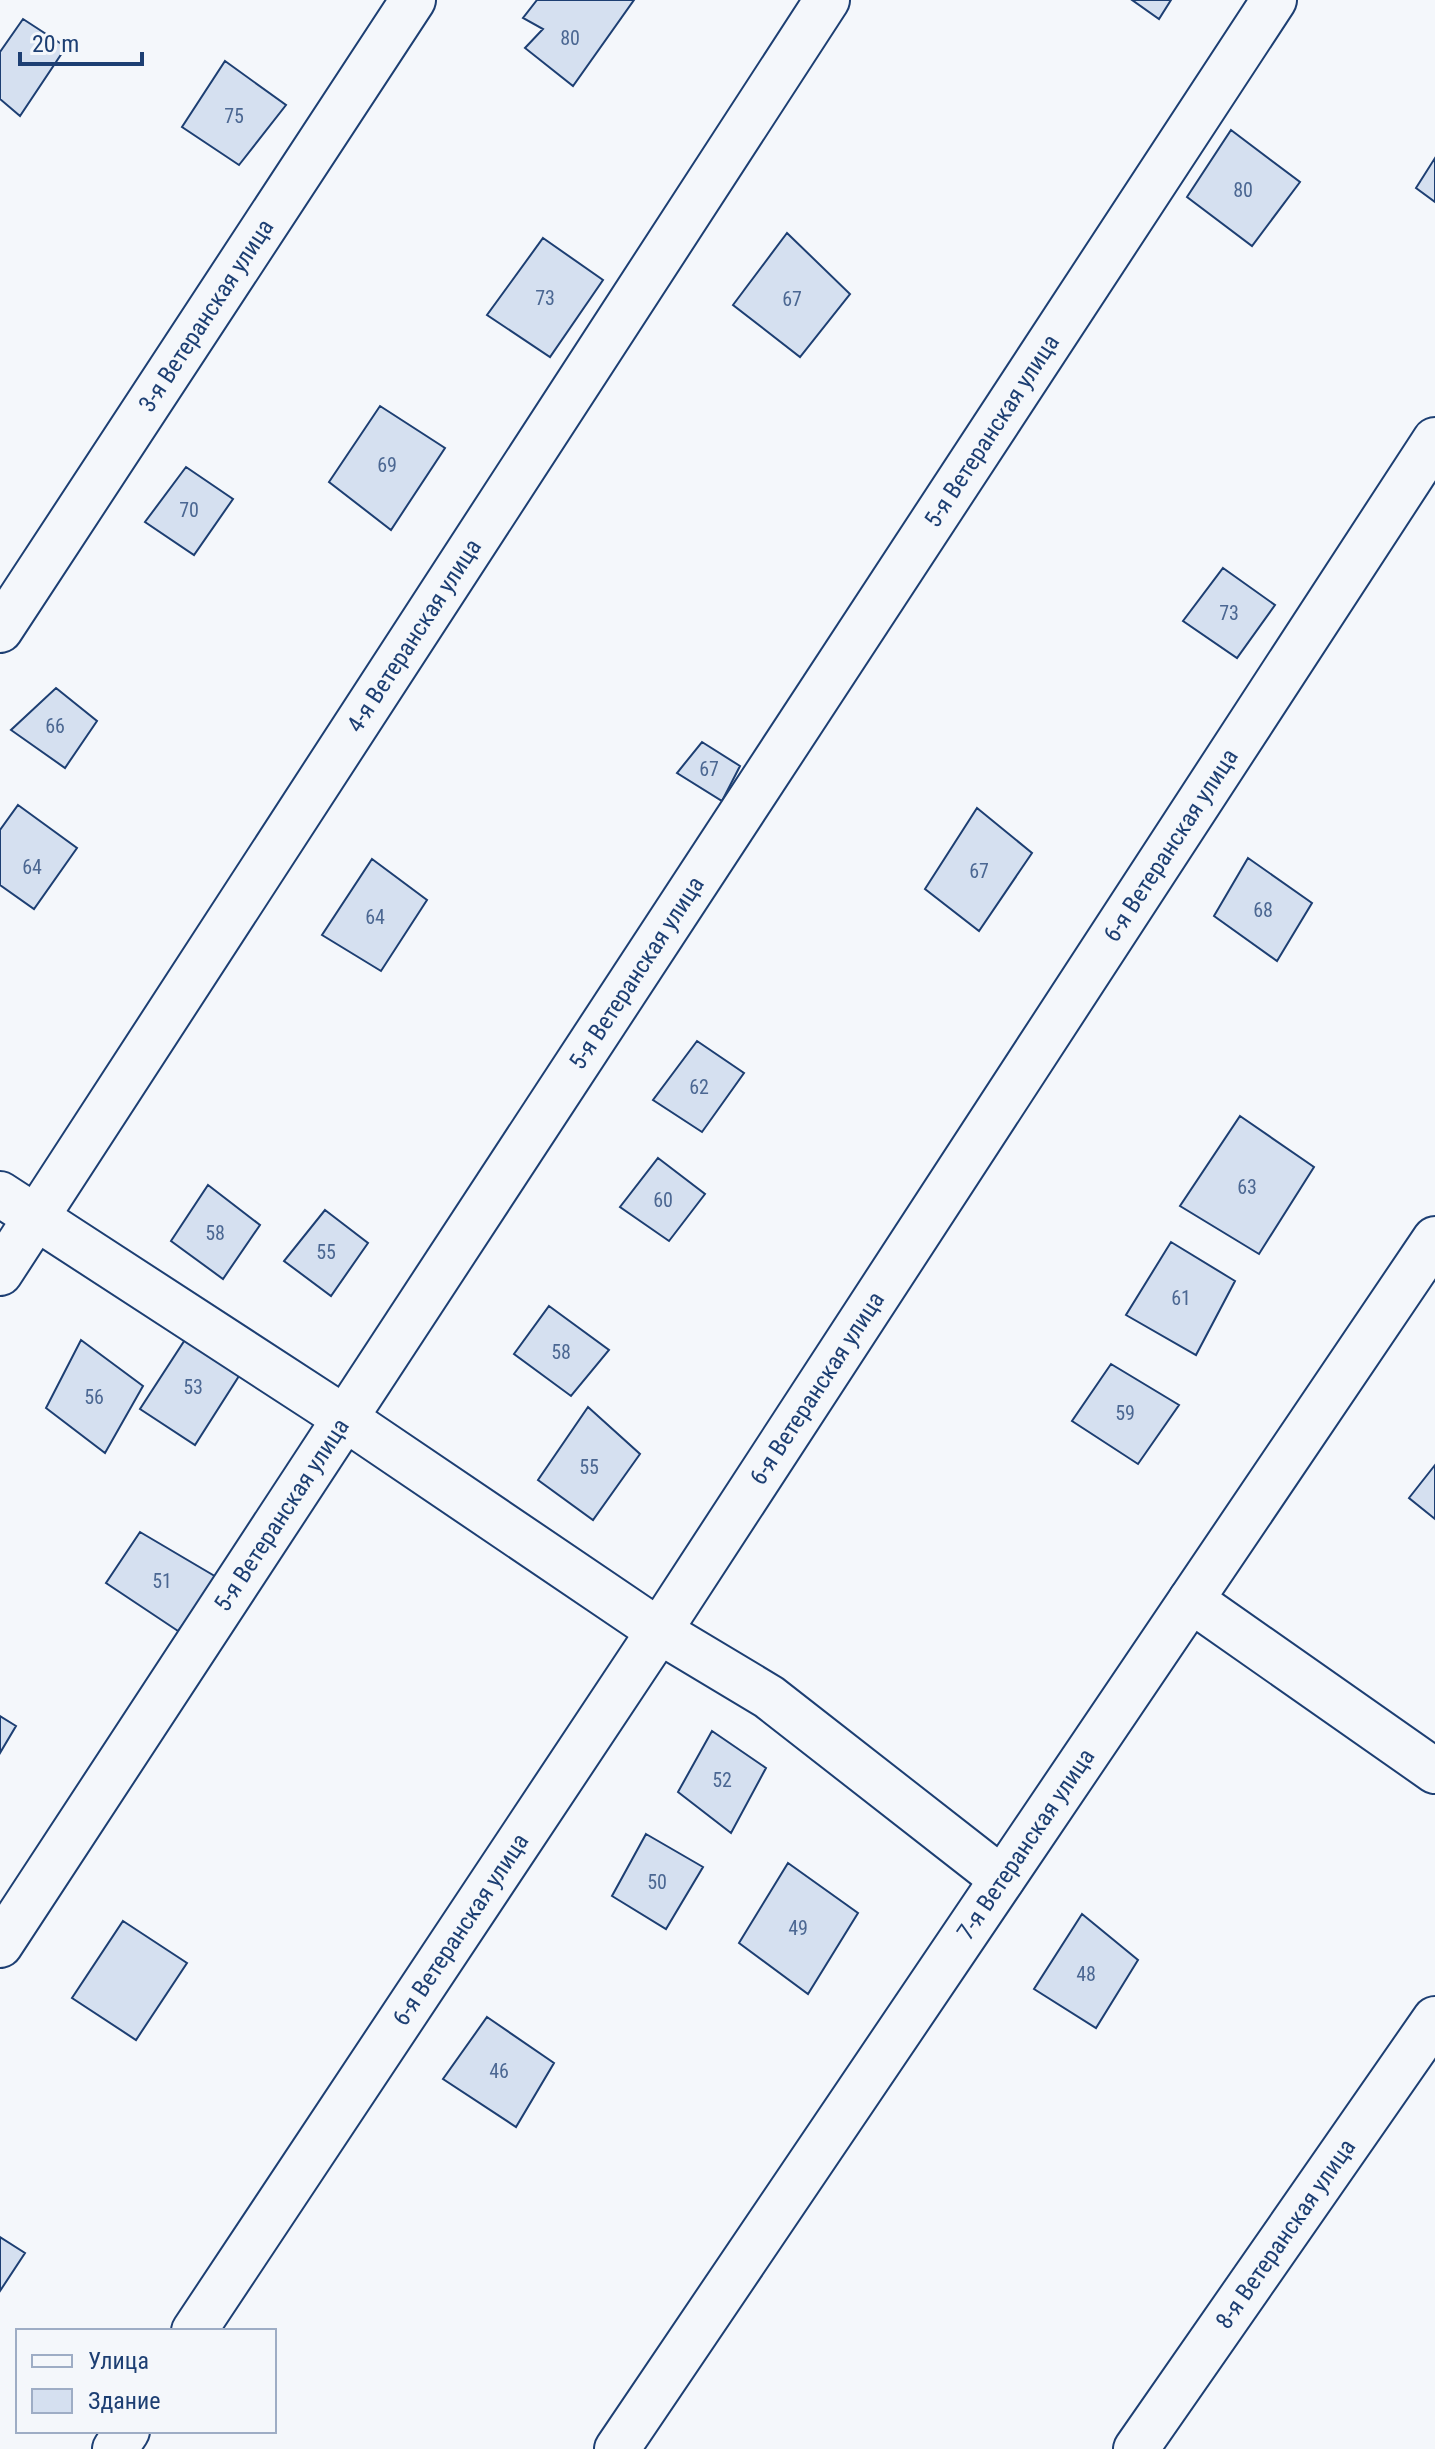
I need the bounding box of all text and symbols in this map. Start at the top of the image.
scale bar [20,16,142,66]
house number: 80 [560,26,580,50]
text: 20 m [32,30,79,58]
house number: 75 [224,104,244,128]
house number: 80 [1233,178,1253,202]
street label: 3-я Ветеранская улица [133,214,279,417]
house number: 73 [535,286,555,310]
house number: 67 [782,287,802,311]
street label: 5-я Ветеранская улица [919,329,1065,532]
house number: 69 [377,453,397,477]
house number: 70 [179,498,199,522]
street label: 4-я Ветеранская улица [341,534,487,737]
house number: 73 [1219,601,1239,625]
house number: 66 [45,714,65,738]
street label: 6-я Ветеранская улица [1098,744,1244,947]
house number: 67 [699,757,719,781]
house number: 64 [22,855,42,879]
house number: 67 [969,859,989,883]
street label: 5-я Ветеранская улица [563,871,710,1075]
house number: 68 [1253,898,1273,922]
house number: 64 [365,905,385,929]
house number: 62 [689,1075,709,1099]
house number: 63 [1237,1175,1257,1199]
house number: 60 [653,1188,673,1212]
house number: 58 [205,1221,225,1245]
house number: 55 [316,1240,336,1264]
house number: 61 [1171,1286,1191,1310]
street label: 6-я Ветеранская улица [744,1287,890,1490]
house number: 58 [551,1340,571,1364]
house number: 53 [183,1375,203,1399]
house number: 56 [84,1385,104,1409]
house number: 59 [1115,1401,1135,1425]
street label: 5-я Ветеранская улица [208,1413,355,1617]
house number: 55 [579,1455,599,1479]
house number: 51 [152,1569,172,1593]
street label: 7-я Ветеранская улица [951,1743,1100,1945]
house number: 52 [712,1768,732,1792]
street label: 6-я Ветеранская улица [387,1828,534,2031]
house number: 50 [647,1870,667,1894]
house number: 49 [788,1916,808,1940]
house number: 48 [1076,1962,1096,1986]
house number: 46 [489,2059,509,2083]
street label: 8-я Ветеранская улица [1210,2134,1361,2334]
legend [16,2329,276,2433]
text: Улица [88,2347,149,2375]
text: Здание [88,2387,160,2415]

